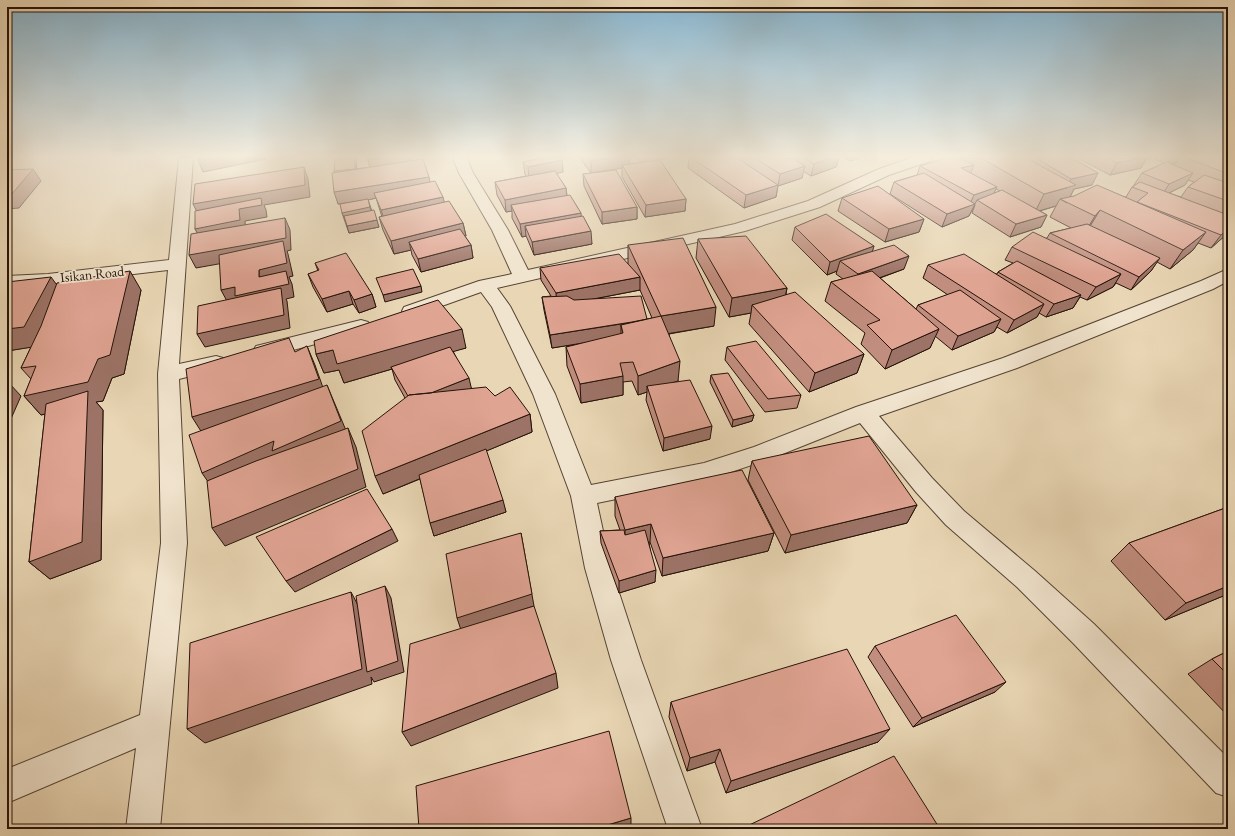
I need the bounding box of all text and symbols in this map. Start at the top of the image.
street label: Isikan Road [59,262,126,286]

